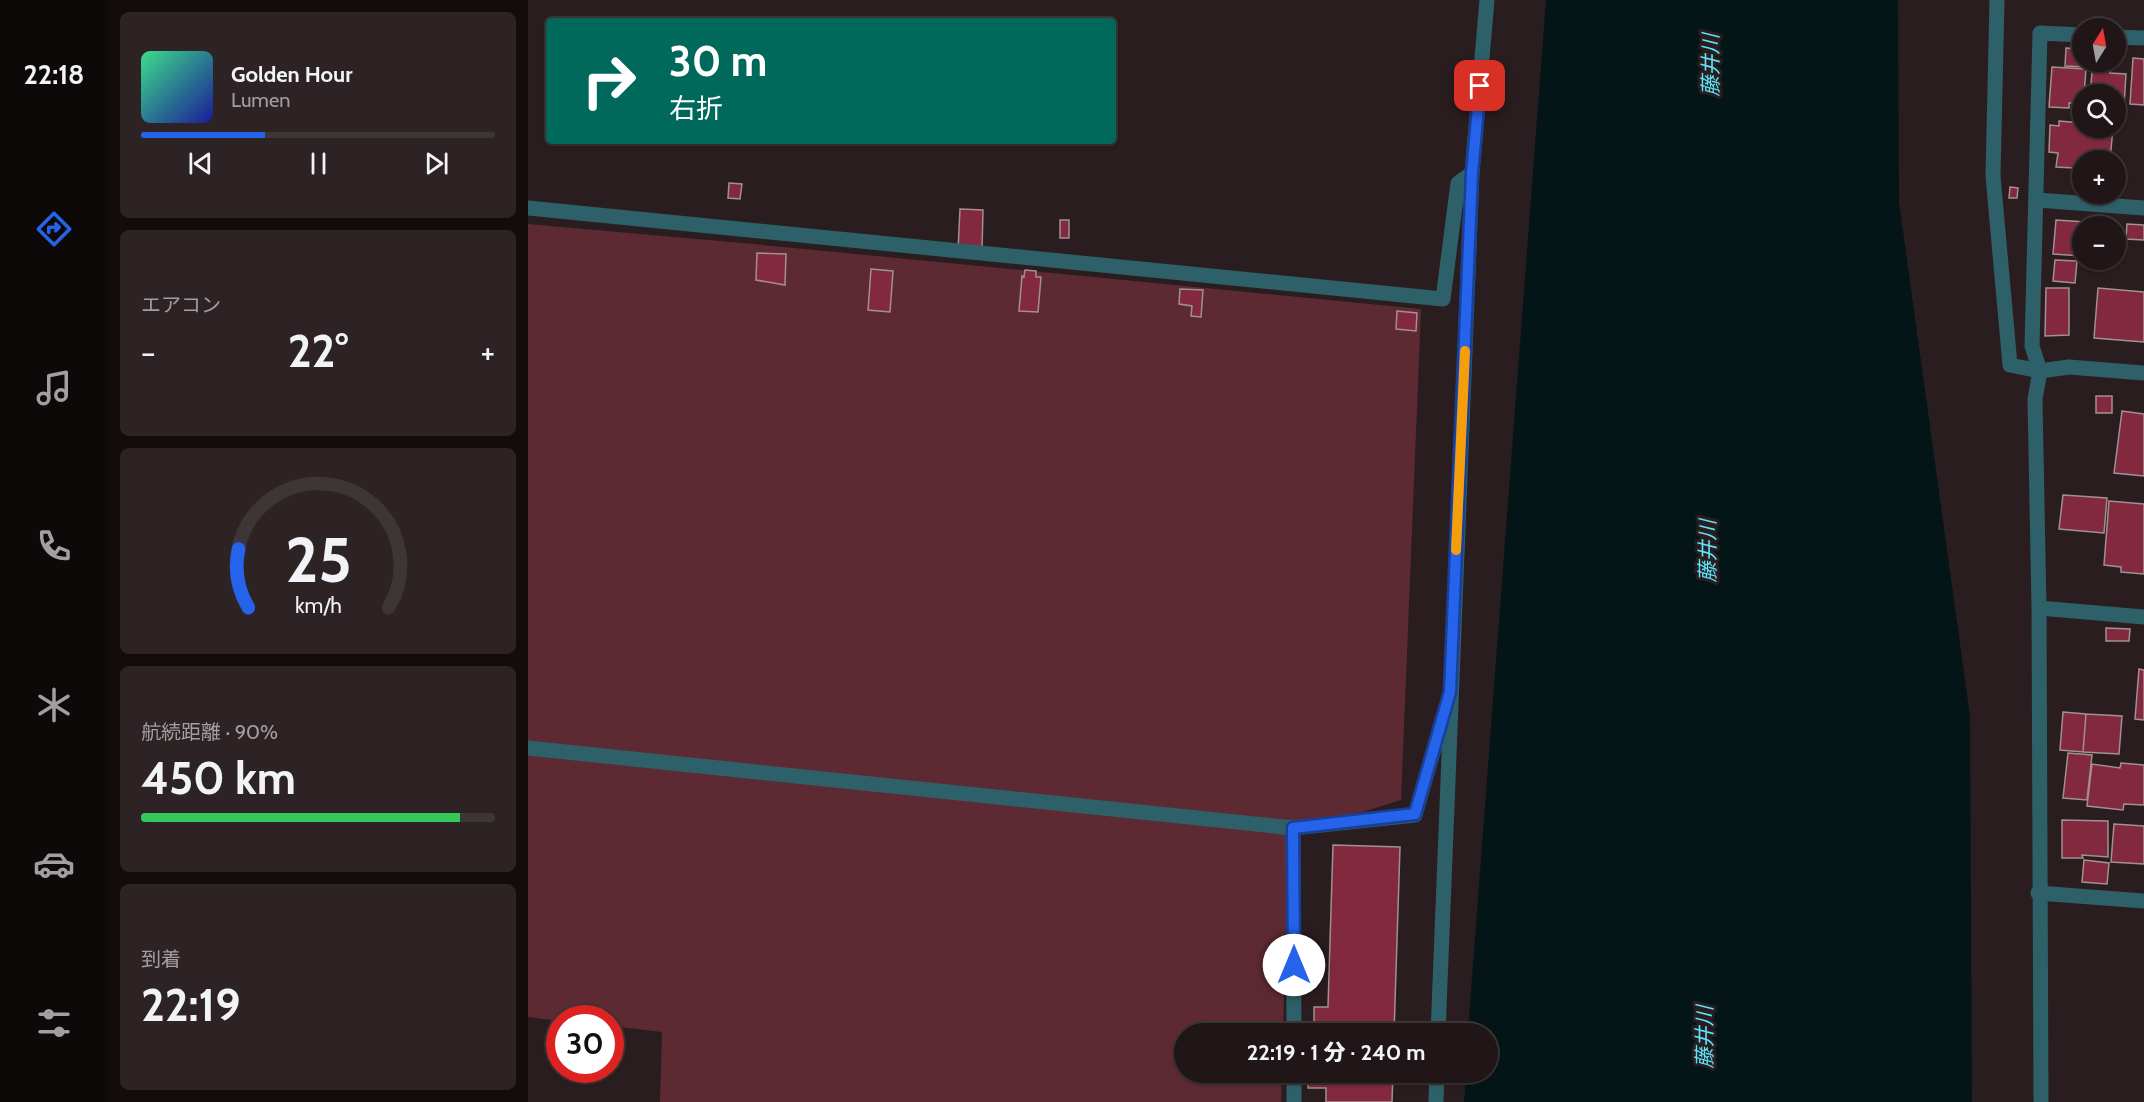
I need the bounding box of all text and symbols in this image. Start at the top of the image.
north arrow [2072,18,2126,72]
map controls [2072,18,2126,270]
water label: 藤井川 [1698,32,1723,97]
text: 30 m [669,35,767,87]
icon: right [570,42,648,120]
text: 22:18 [24,58,84,91]
pin [1454,60,1505,111]
text: Golden Hour [231,61,352,88]
icon: arrive [1463,69,1496,102]
button: search [2072,84,2126,138]
text: Lumen [231,88,290,112]
text: 右折 [669,92,723,125]
icon: previous [184,147,217,180]
icon: pause [302,147,335,180]
icon: next [420,147,453,180]
button: + [2072,150,2126,204]
icon: directions [33,208,75,250]
button: − [2072,216,2126,270]
text: エアコン [141,293,221,317]
text: 22° [288,324,348,378]
text: − [141,332,156,372]
text: + [480,332,495,372]
icon: music [33,367,75,409]
water label: 藤井川 [1695,518,1720,583]
text: 25 [285,522,351,598]
icon: phone [33,525,75,567]
text: km/h [295,592,341,618]
icon: climate [33,684,75,726]
text: 航続距離 · 90% [141,720,278,744]
text: 450 km [141,751,296,805]
icon: car [33,843,75,885]
position arrow [1262,933,1326,997]
text: 到着 [141,947,181,971]
text: 22:19 [141,978,241,1032]
icon: filters [33,1002,75,1044]
water label: 藤井川 [1692,1004,1717,1069]
speed limit sign: 30 [546,1005,624,1083]
text: 22:19 · 1 分 · 240 m [1247,1039,1425,1066]

